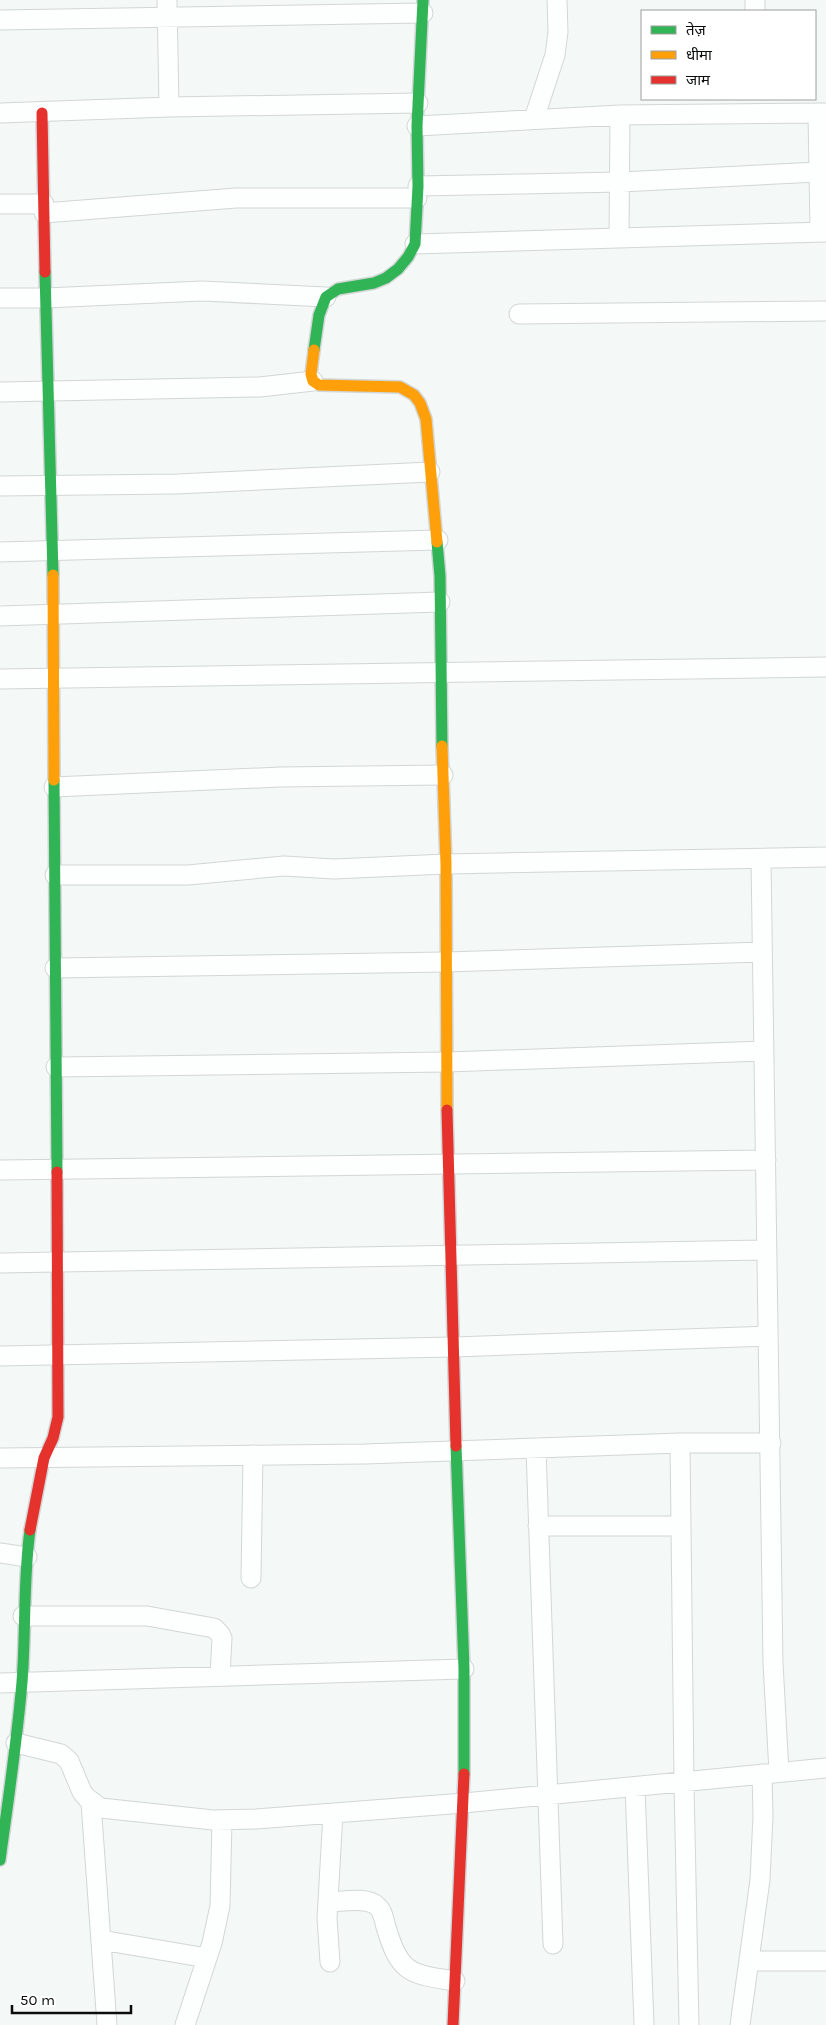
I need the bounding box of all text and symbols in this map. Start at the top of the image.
legend [641,10,816,100]
text: तेज़ [686,21,707,39]
text: धीमा [686,46,713,64]
text: जाम [686,71,711,89]
scale bar [12,1982,131,2014]
text: 50 m [20,1991,55,2009]

